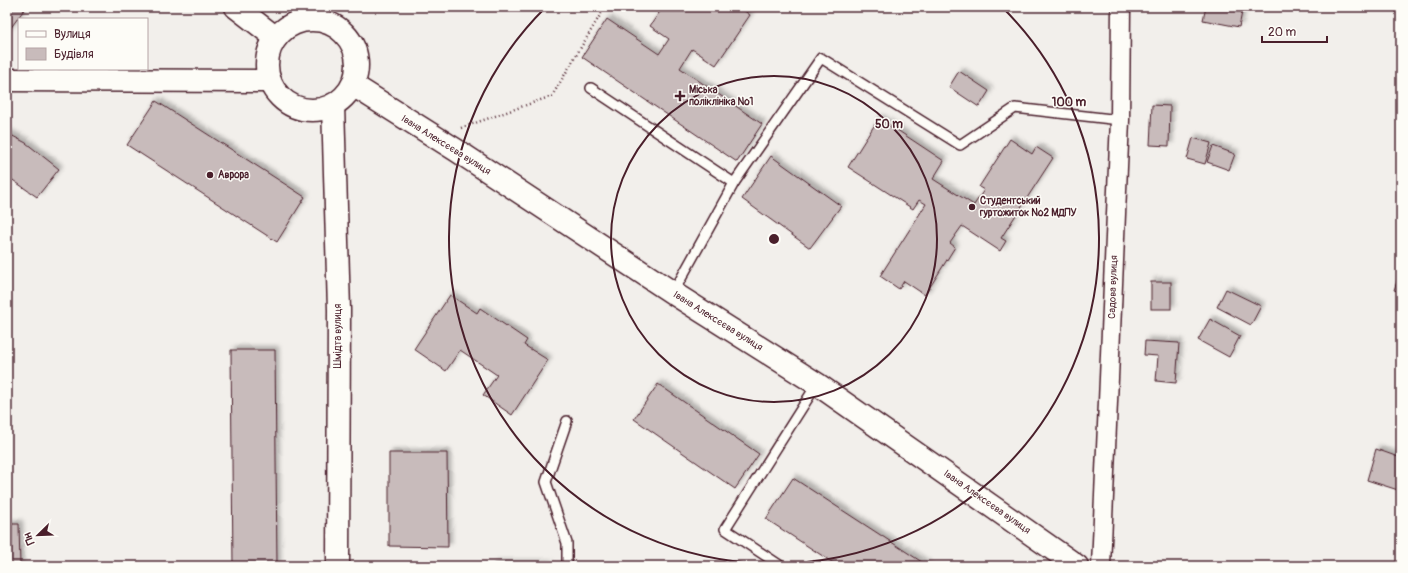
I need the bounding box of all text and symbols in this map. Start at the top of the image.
legend [18,18,148,70]
scale bar [1262,18,1327,44]
text: 20 m [1268,25,1297,40]
text: Вулиця [54,27,91,42]
text: Будівля [54,47,94,62]
place label: Міська поліклініка №1 [689,84,754,108]
marker: Міська поліклініка №1 [674,90,686,102]
text: 100 m [1052,95,1087,110]
street label: Івана Алексєєва вулиця [399,112,493,178]
text: 50 m [875,117,903,132]
place label: Аврора [218,169,249,181]
marker: Аврора [205,170,215,180]
place label: Студентський гуртожиток №2 МДПУ [979,195,1076,219]
marker: Студентський гуртожиток №2 МДПУ [967,202,977,212]
centre of rings [767,232,781,246]
street label: Садова вулиця [1106,255,1120,319]
street label: Івана Алексєєва вулиця [671,288,765,354]
street label: Шмідта вулиця [332,304,344,368]
street label: Івана Алексєєва вулиця [941,467,1033,537]
north arrow [18,515,58,555]
text: Пн [21,530,38,547]

